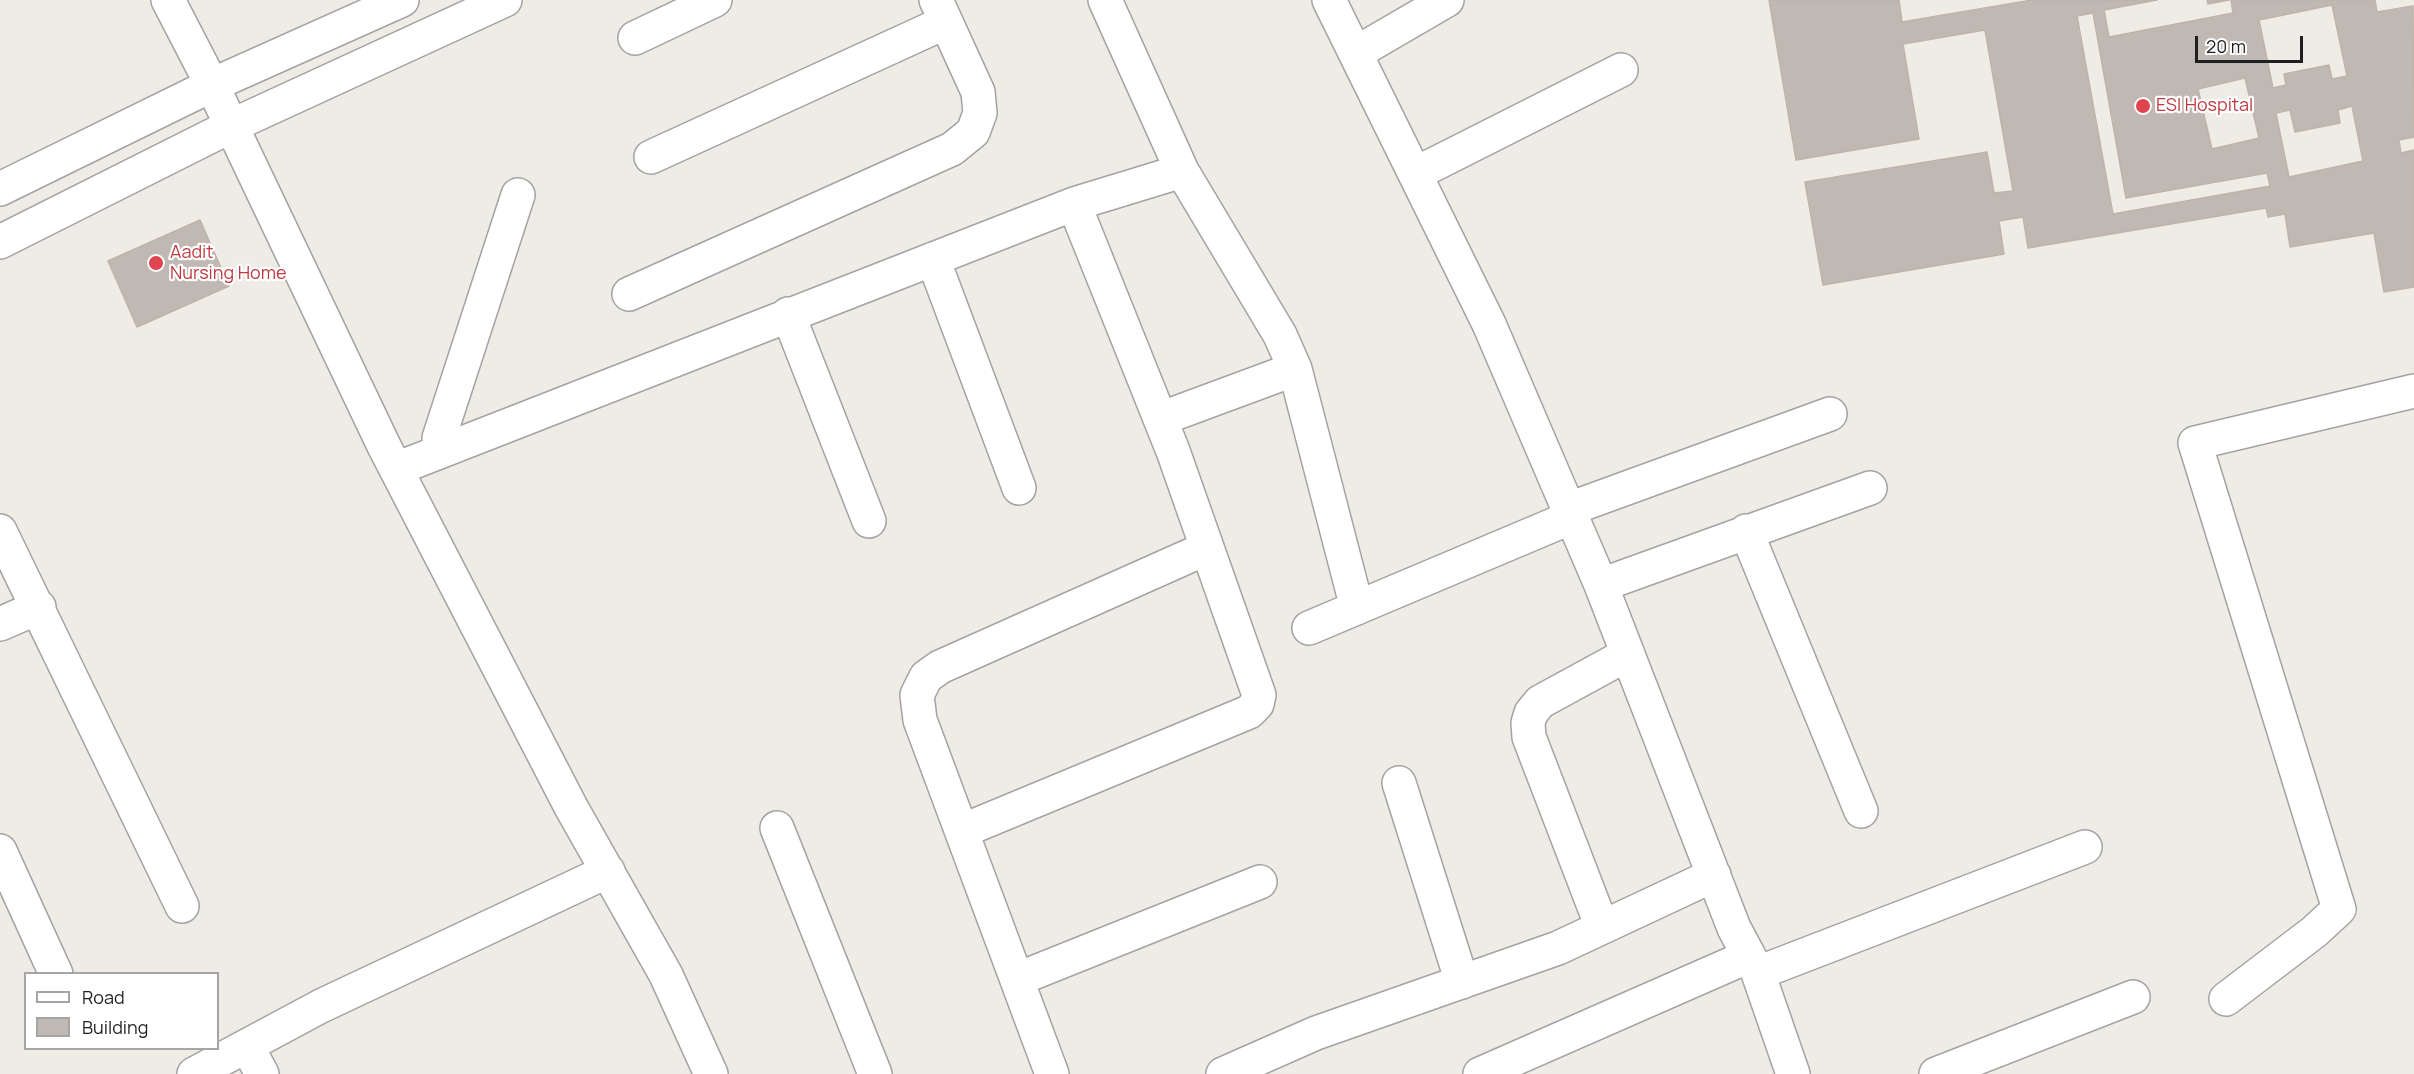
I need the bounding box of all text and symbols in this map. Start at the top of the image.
scale bar [2198,24,2306,62]
text: 20 m [2206,34,2246,58]
place label: ESI Hospital [2156,95,2253,117]
marker: ESI Hospital [2134,97,2152,115]
place label: Aadit Nursing Home [170,242,286,284]
marker: Aadit Nursing Home [147,254,165,272]
legend [24,972,219,1050]
text: Road [82,985,125,1009]
text: Building [82,1015,148,1039]

